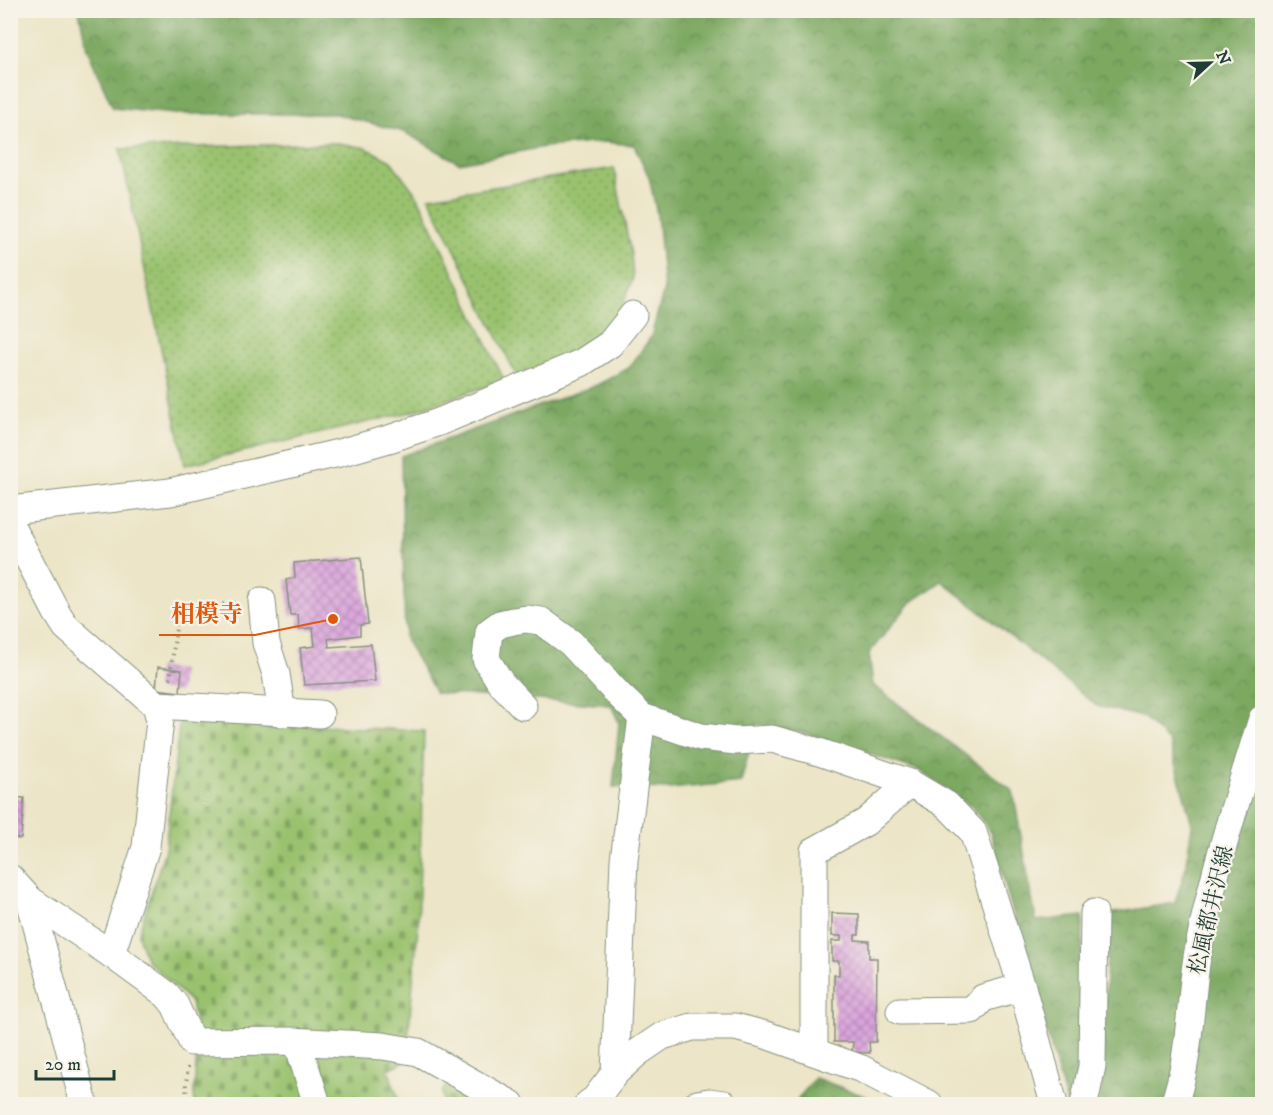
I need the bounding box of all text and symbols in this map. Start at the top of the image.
north arrow [1180,33,1240,93]
text: N [1211,48,1235,68]
callout: 相模寺 [159,593,255,635]
text: 相模寺 [171,600,243,630]
street label: 松風都井沢線 [1183,843,1239,978]
scale bar [36,1043,114,1081]
text: 20 m [45,1054,81,1076]

